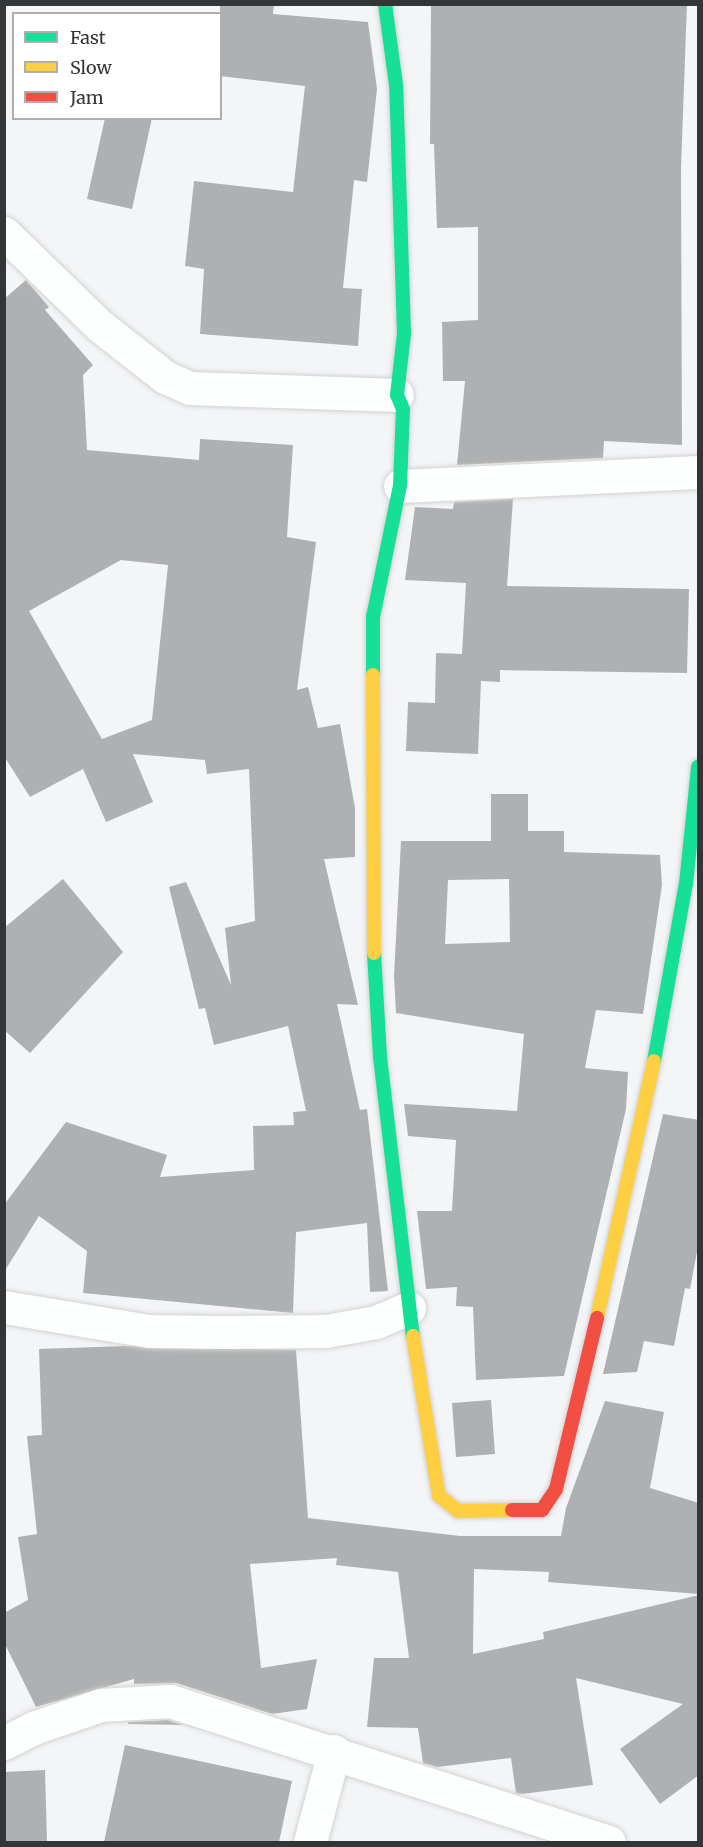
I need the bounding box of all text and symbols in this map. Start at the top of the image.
legend [12,12,222,120]
text: Fast [70,26,106,49]
text: Slow [70,56,112,79]
text: Jam [70,86,104,109]

